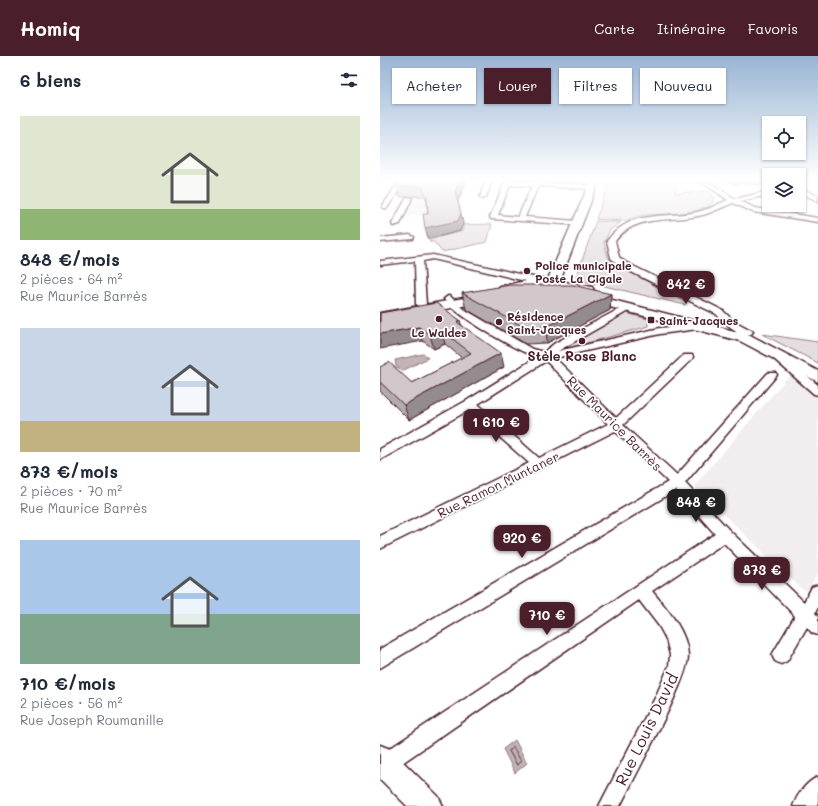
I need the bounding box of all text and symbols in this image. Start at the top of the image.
text: Homiq [20,16,81,41]
text: Carte [594,19,635,38]
text: Itinéraire [657,19,726,38]
text: Favoris [748,19,798,38]
chip: Acheter [392,68,476,104]
chip: Louer [484,68,551,104]
chip: Filtres [559,68,632,104]
chip: Nouveau [640,68,726,104]
text: 6 biens [20,69,81,91]
icon: filters [338,69,360,91]
map controls [762,116,806,212]
button: locate [762,116,806,160]
icon: home [154,142,226,214]
button: layers [762,168,806,212]
text: 848 €/mois [20,248,120,270]
place label: Police municipale Poste La Cigale [535,258,632,286]
marker: Police municipale Poste La Cigale [522,266,532,276]
text: 2 pièces · 64 m² [20,270,122,287]
pin: 842 € [658,271,714,305]
text: 842 € [667,275,705,292]
text: Rue Maurice Barrès [20,287,147,304]
place label: Résidence Saint-Jacques [507,309,587,337]
place label: Saint-Jacques [659,313,739,328]
marker: Le Waldes [434,314,444,324]
marker: Saint-Jacques [646,315,656,325]
marker: Résidence Saint-Jacques [494,317,504,327]
place label: Le Waldes [411,325,467,340]
marker: Stèle Rose Blanc [577,336,587,346]
place label: Stèle Rose Blanc [528,347,637,364]
icon: home [154,354,226,426]
street label: Rue Maurice Barrès [564,372,666,474]
pin: 1 610 € [459,409,533,443]
text: 1 610 € [472,413,520,430]
street label: Rue Ramon Muntaner [434,447,562,521]
text: 873 €/mois [20,460,118,482]
text: 2 pièces · 70 m² [20,482,122,499]
pin: 848 € [668,489,724,523]
text: 848 € [676,493,716,510]
text: Rue Maurice Barrès [20,499,147,516]
pin: 920 € [494,525,550,559]
text: 920 € [503,529,541,546]
pin: 873 € [734,557,790,591]
text: 873 € [743,561,781,578]
icon: home [154,566,226,638]
pin: 710 € [519,602,575,636]
text: 710 € [529,606,565,623]
street label: Rue Louis David [610,669,682,789]
text: 710 €/mois [20,672,116,694]
text: 2 pièces · 56 m² [20,694,122,711]
text: Rue Joseph Roumanille [20,711,164,728]

